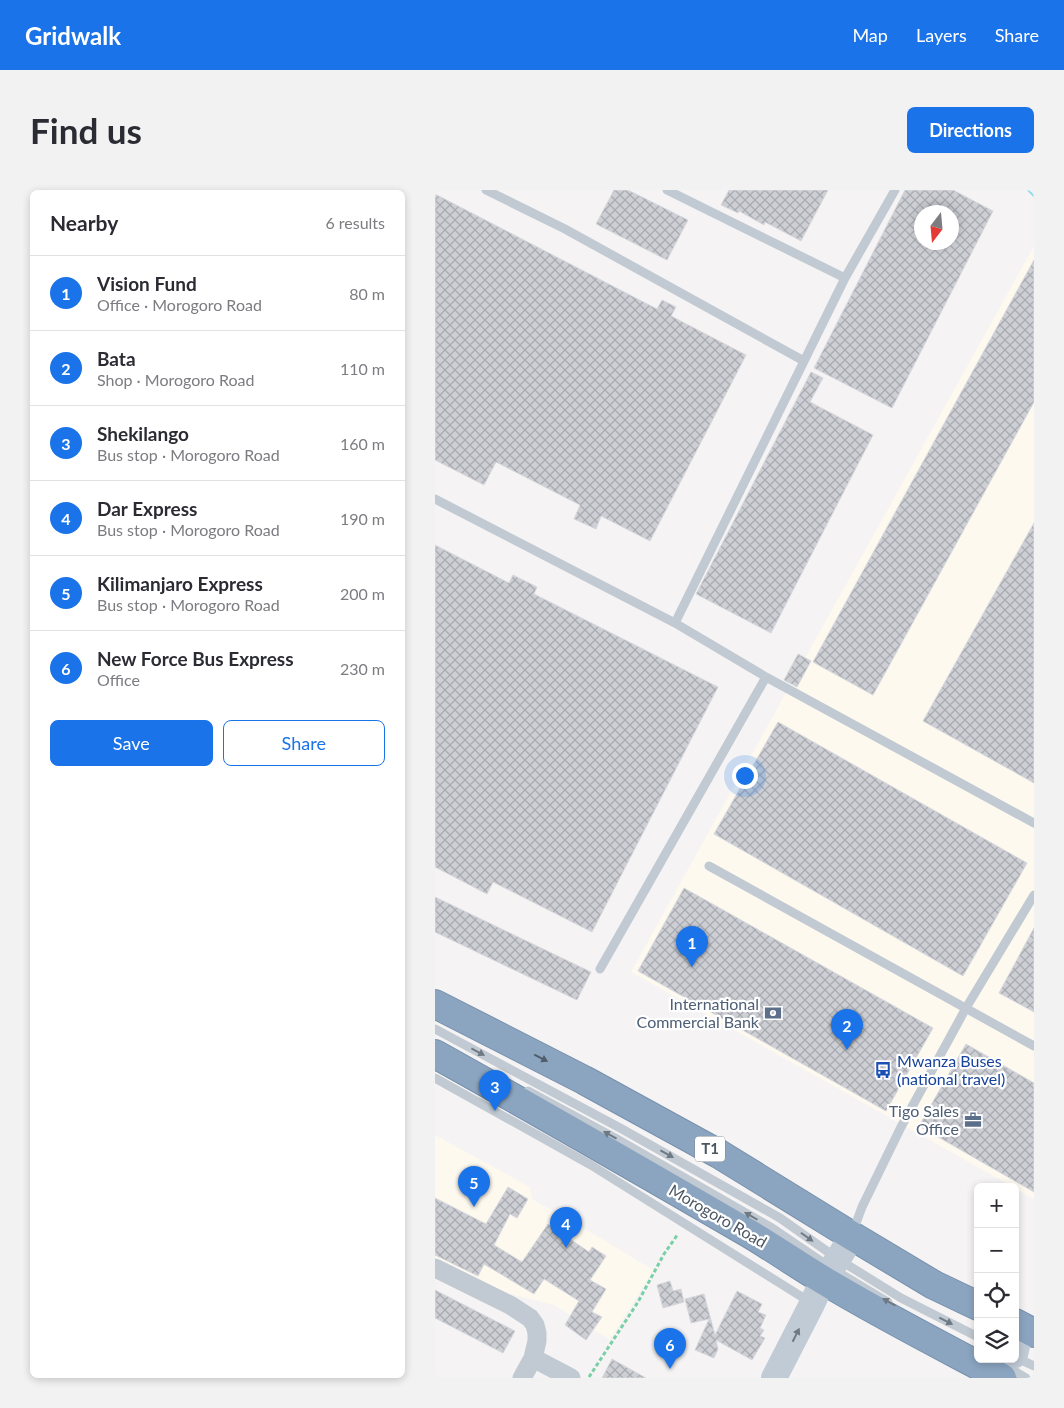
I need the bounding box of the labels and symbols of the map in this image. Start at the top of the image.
north arrow [914,205,959,250]
your location [732,763,758,789]
pin: 1 [676,926,708,967]
place label: International Commercial Bank [637,994,760,1031]
bank icon: International Commercial Bank [763,1003,783,1023]
pin: 2 [831,1009,863,1050]
one-way arrow [471,1048,485,1056]
place label: Mwanza Buses (national travel) [897,1051,1005,1088]
one-way arrow [534,1054,548,1062]
bus stop icon: Mwanza Buses (national travel) [873,1060,893,1080]
pin: 3 [479,1070,511,1111]
place label: Tigo Sales Office [889,1101,959,1138]
office icon: Tigo Sales Office [963,1110,983,1130]
one-way arrow [603,1131,618,1139]
road number: T1 [695,1136,725,1162]
one-way arrow [660,1150,674,1159]
pin: 5 [458,1166,490,1207]
street label: Morogoro Road [666,1180,770,1251]
pin: 4 [550,1207,582,1248]
one-way arrow [744,1212,759,1220]
one-way arrow [800,1232,814,1242]
one-way arrow [882,1298,895,1307]
one-way arrow [939,1317,953,1325]
pin: 6 [654,1328,686,1369]
one-way arrow [792,1328,800,1342]

